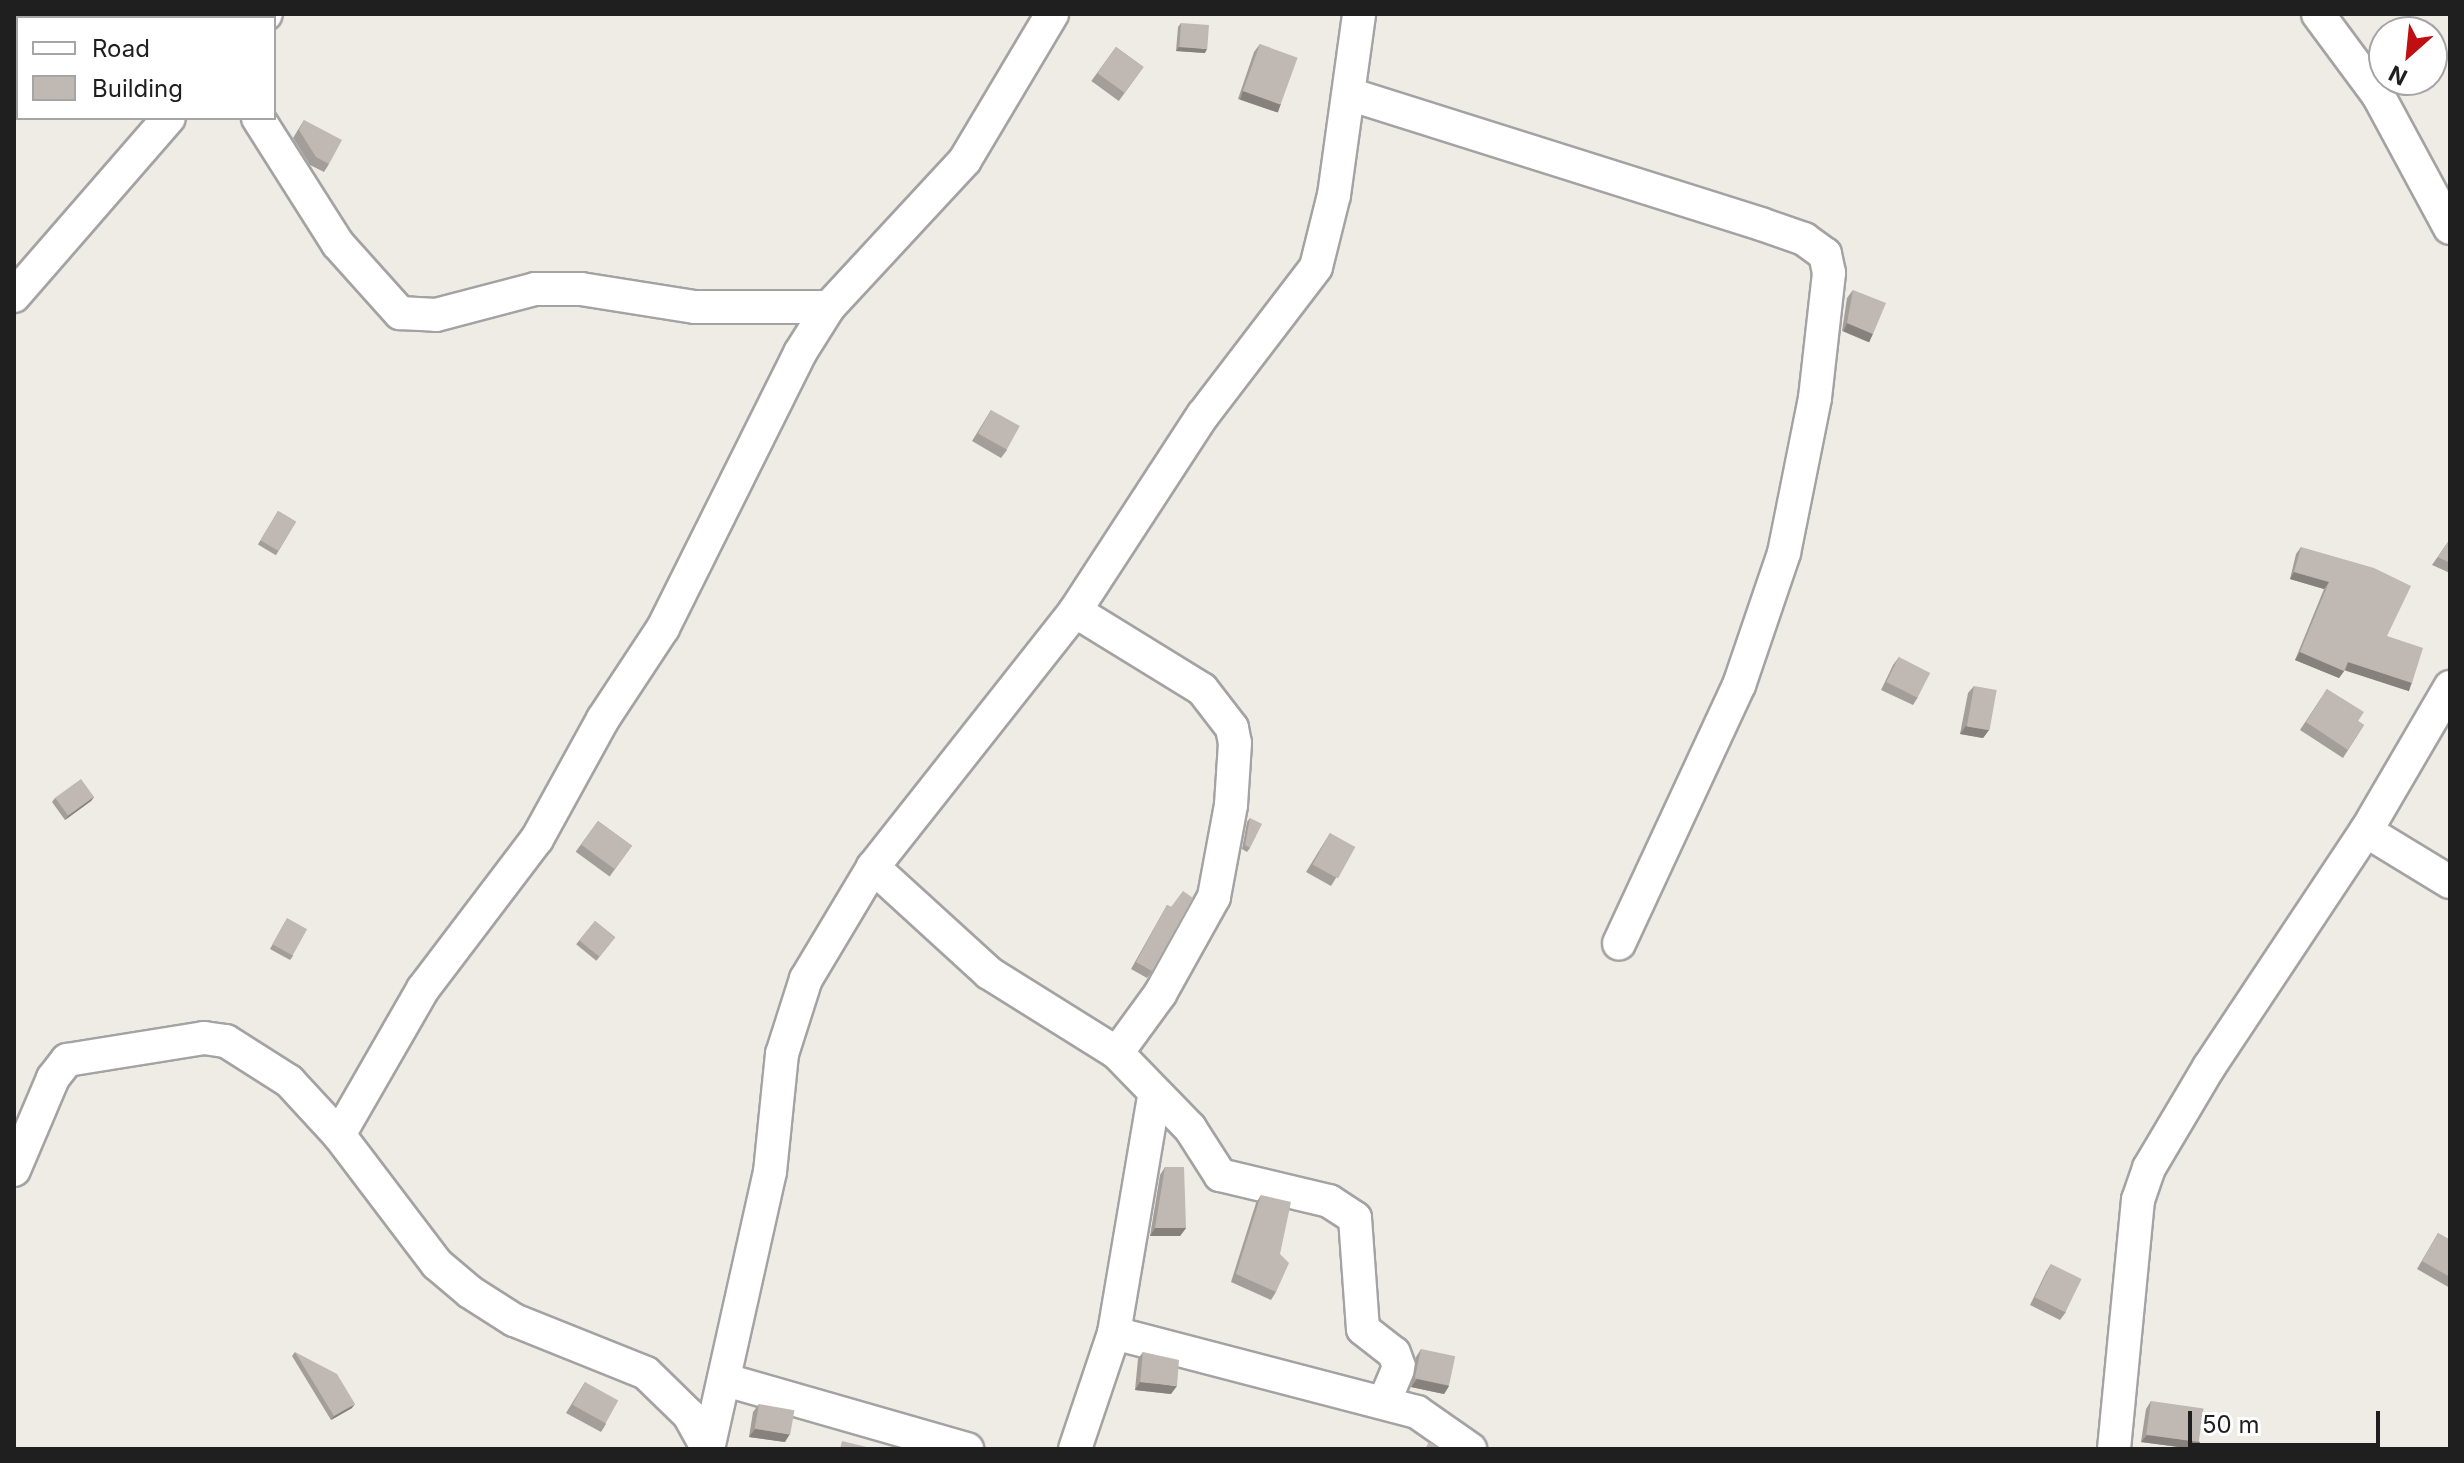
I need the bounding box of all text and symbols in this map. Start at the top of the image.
legend [16,16,276,120]
north arrow [2368,16,2448,96]
text: Road [92,34,150,63]
text: N [2385,60,2411,91]
text: Building [92,74,183,103]
scale bar [2192,1395,2384,1445]
text: 50 m [2202,1410,2260,1439]

